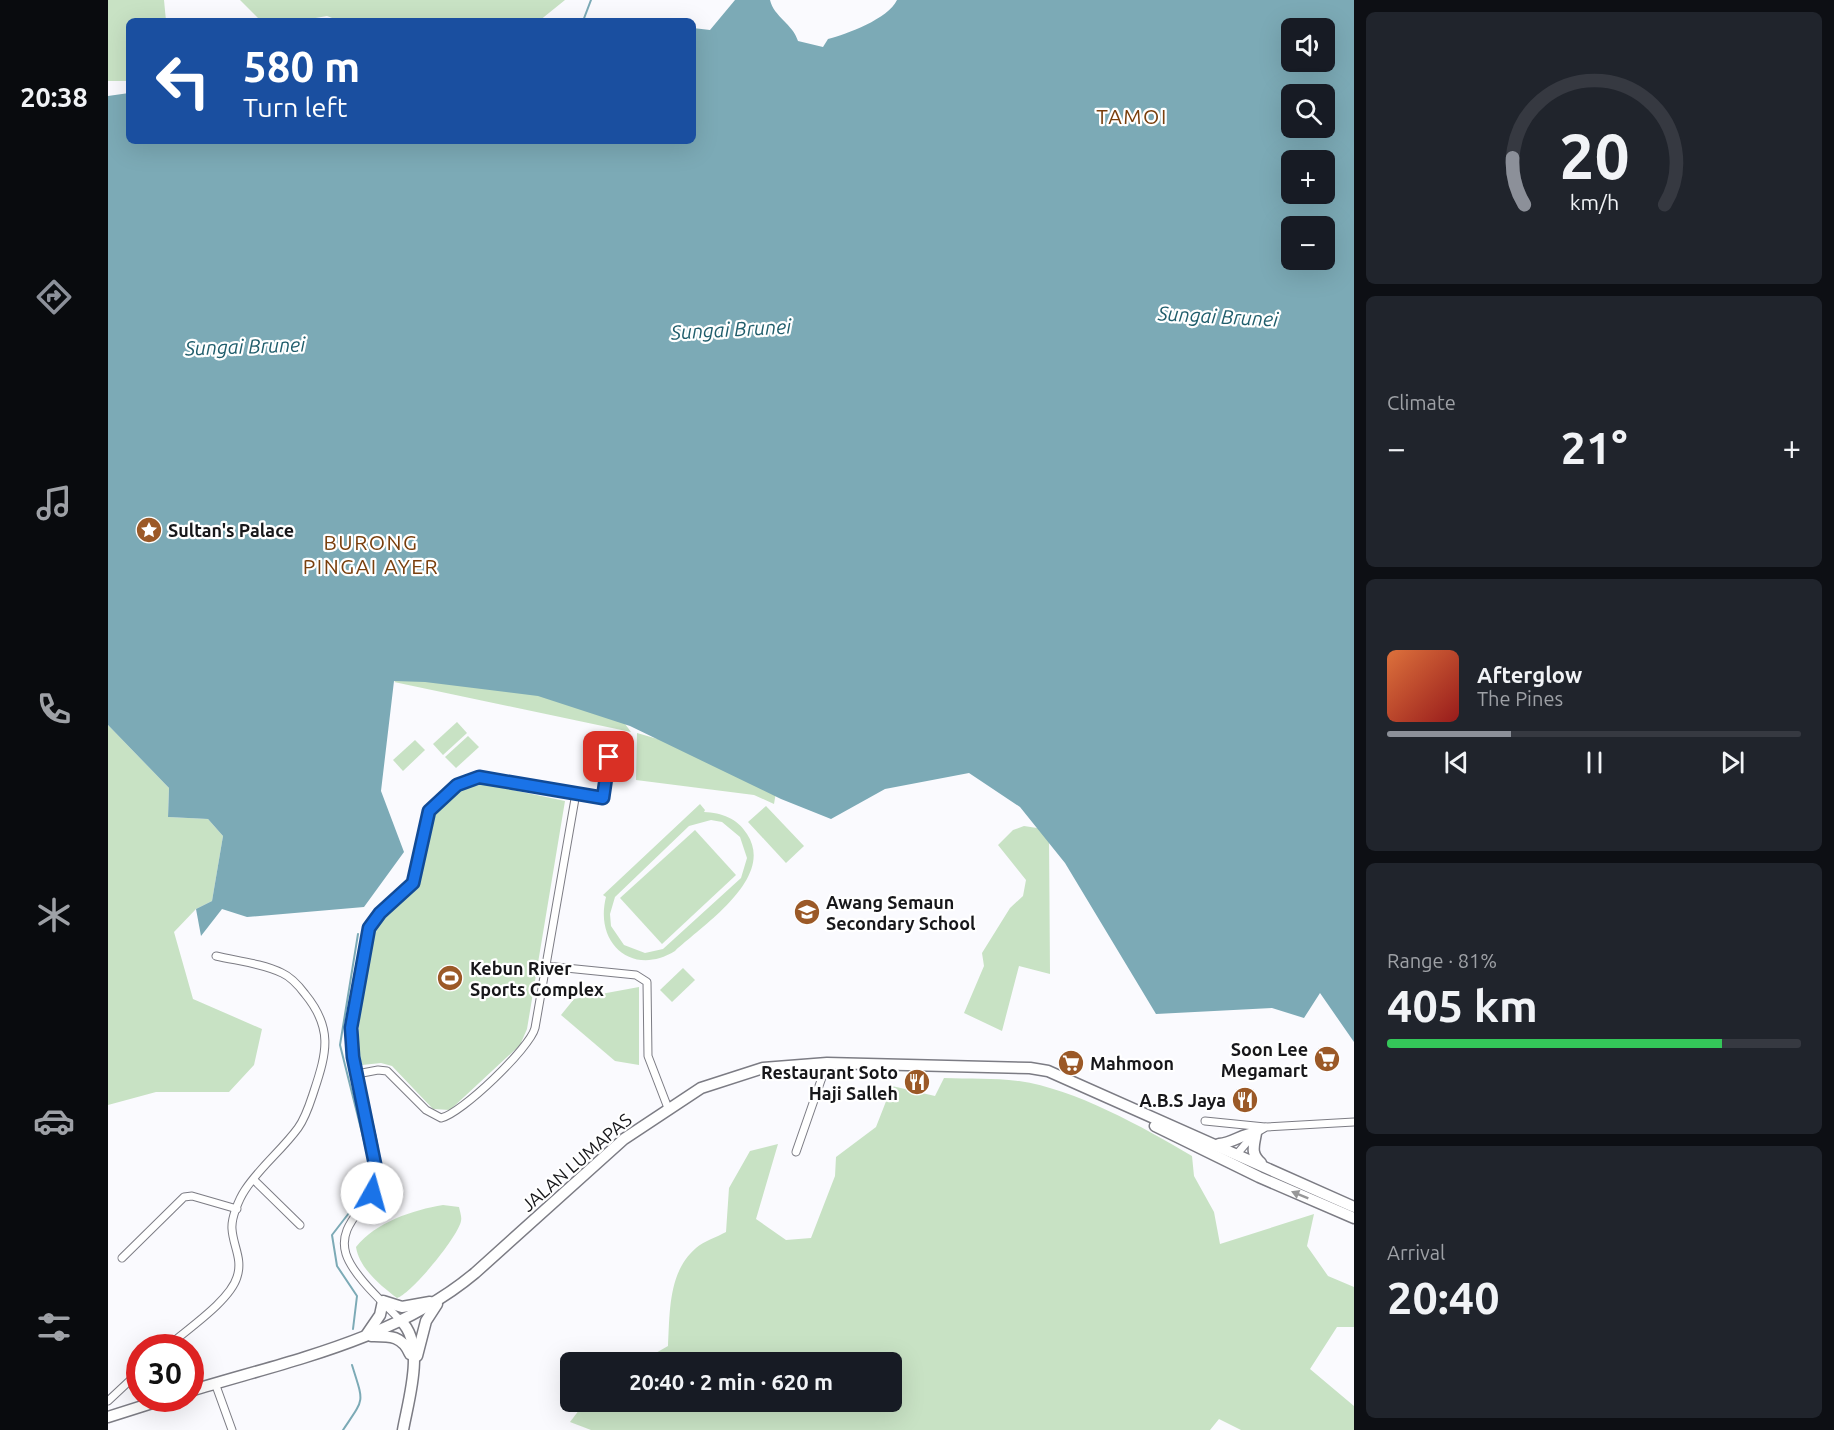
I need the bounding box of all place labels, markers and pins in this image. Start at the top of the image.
place icon: Sultan's Palace [134,515,164,545]
place label: Sultan's Palace [168,520,294,540]
pin [583,731,634,782]
place label: Awang Semaun Secondary School [826,892,976,933]
school or university icon: Awang Semaun Secondary School [792,897,822,927]
place label: Kebun River Sports Complex [470,958,604,999]
sports icon: Kebun River Sports Complex [435,963,465,993]
place label: Soon Lee Megamart [1221,1039,1308,1080]
supermarket icon: Soon Lee Megamart [1312,1044,1342,1074]
supermarket icon: Mahmoon [1056,1048,1086,1078]
place label: Mahmoon [1090,1053,1174,1073]
place label: Restaurant Soto Haji Salleh [761,1062,898,1103]
restaurant icon: Restaurant Soto Haji Salleh [902,1067,932,1097]
restaurant icon: A.B.S Jaya [1230,1085,1260,1115]
place label: A.B.S Jaya [1139,1090,1226,1110]

